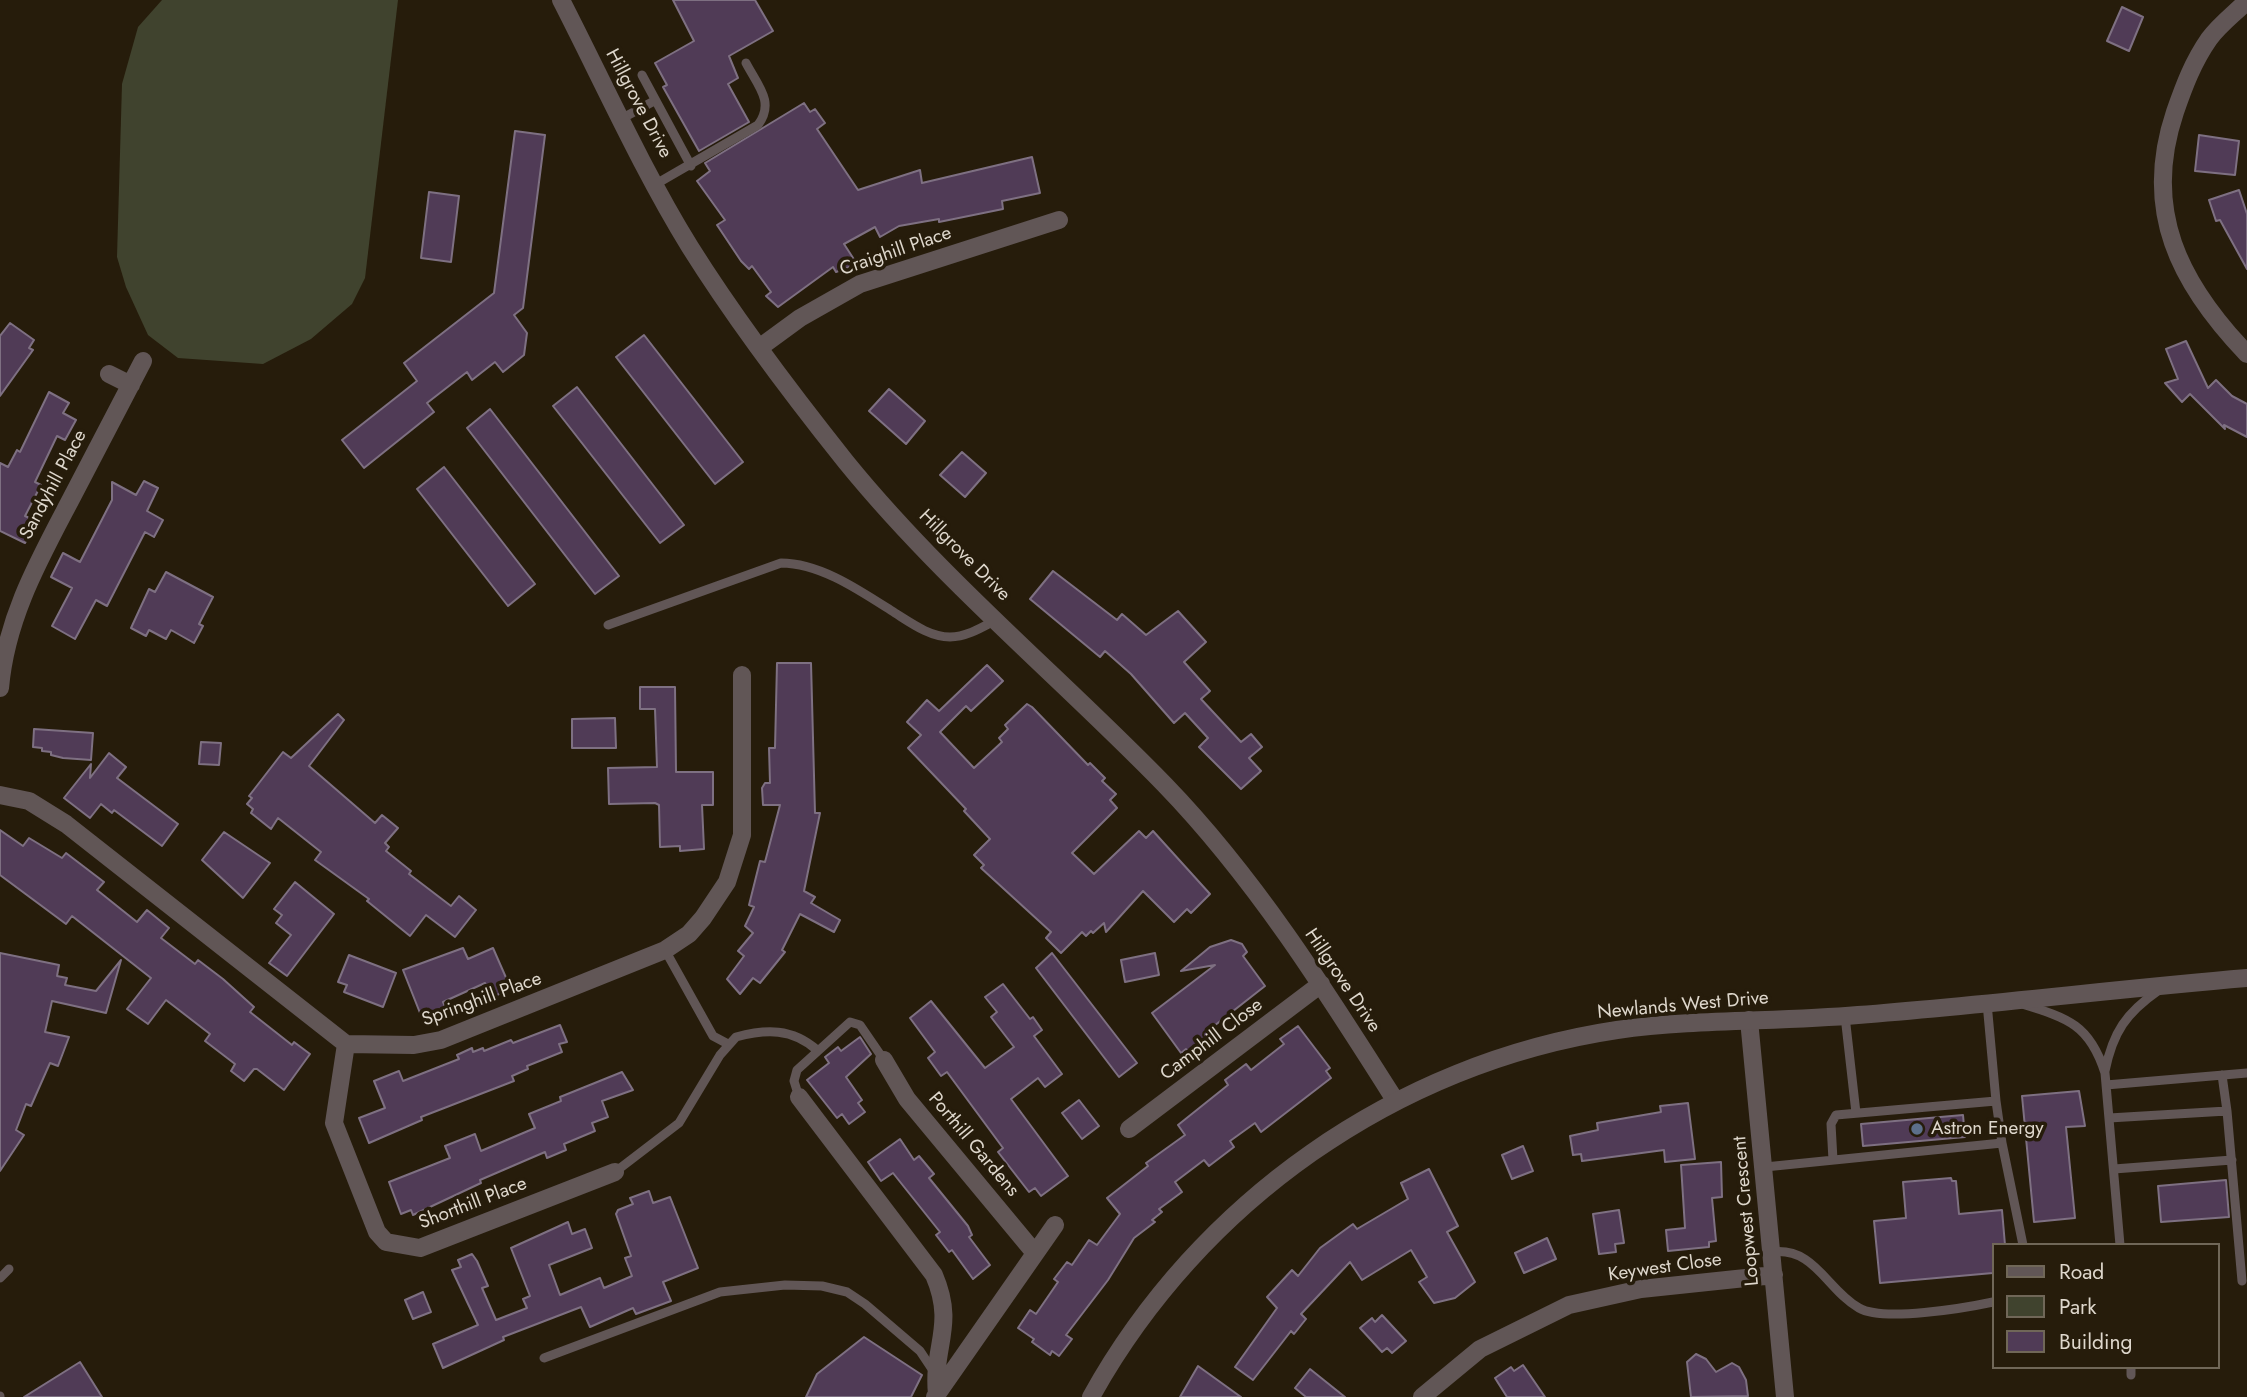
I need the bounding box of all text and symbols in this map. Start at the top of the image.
street label: Hillgrove Drive [600,46,676,162]
street label: Craighill Place [837,222,955,282]
street label: Sandyhill Place [16,426,92,544]
street label: Hillgrove Drive [913,505,1015,607]
street label: Hillgrove Drive [1299,925,1385,1037]
street label: Springhill Place [419,968,545,1032]
street label: Newlands West Drive [1596,987,1770,1025]
street label: Camphill Close [1156,994,1268,1086]
street label: Porthill Gardens [923,1088,1023,1202]
place label: Astron Energy [1931,1118,2044,1140]
marker: Astron Energy [1909,1121,1925,1137]
street label: Loopwest Crescent [1729,1135,1765,1287]
street label: Shorthill Place [416,1173,530,1235]
legend [1992,1243,2219,1369]
street label: Keywest Close [1607,1249,1723,1287]
text: Road [2059,1257,2104,1287]
text: Park [2059,1292,2096,1322]
text: Building [2059,1327,2132,1357]

